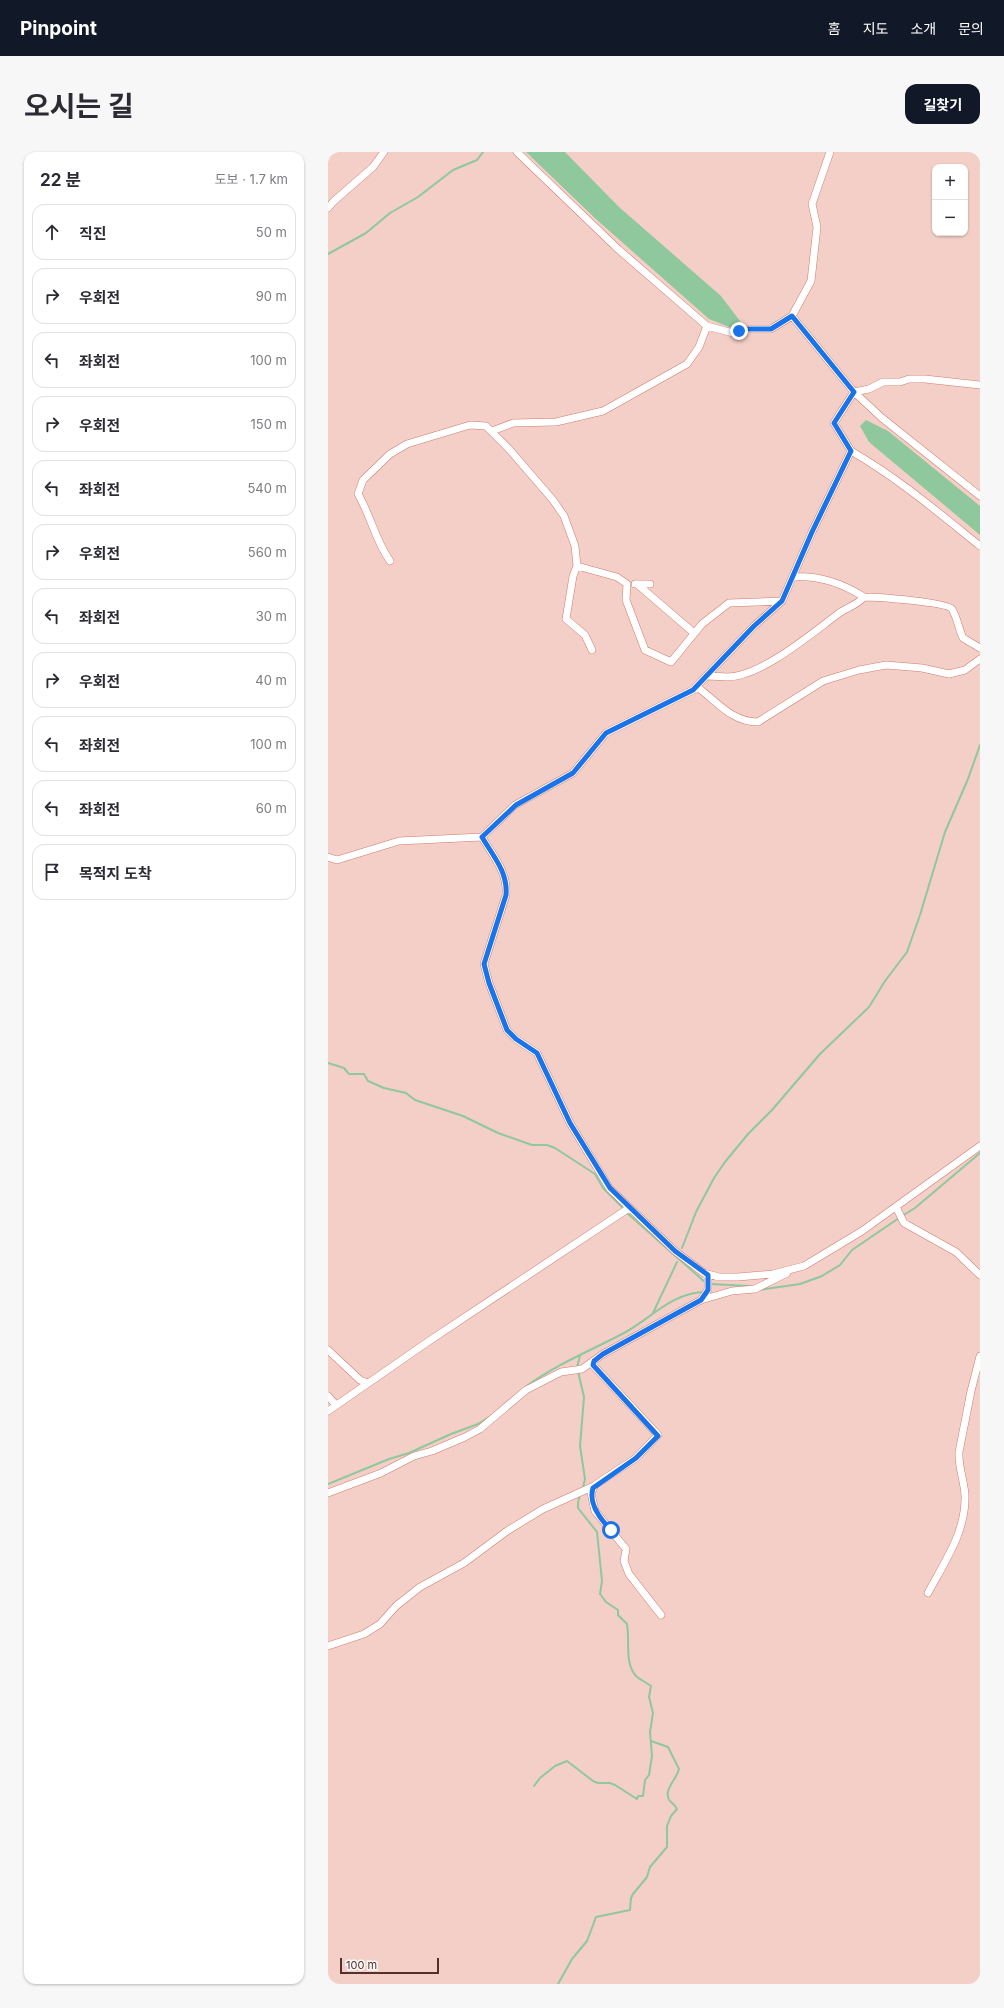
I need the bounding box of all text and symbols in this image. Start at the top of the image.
text: Pinpoint [20,17,97,40]
text: 홈 [828,20,841,37]
text: 지도 [863,20,888,37]
text: 소개 [910,20,936,37]
text: 문의 [958,20,984,37]
button: 길찾기 [905,84,980,124]
text: 오시는 길 [24,89,134,123]
map controls [932,164,968,236]
button: + [932,164,968,200]
text: 22 분 [40,170,81,190]
text: 도보 · 1.7 km [215,171,288,187]
button: − [932,200,968,236]
icon: ahead [41,221,63,243]
text: 직진 [79,224,107,243]
text: 50 m [256,224,287,240]
icon: right [41,285,63,307]
text: 우회전 [79,288,120,307]
text: 90 m [256,288,287,304]
route end [730,322,748,340]
icon: left [41,349,63,371]
text: 좌회전 [79,352,120,371]
text: 100 m [250,352,287,368]
icon: right [41,413,63,435]
text: 우회전 [79,416,120,435]
text: 150 m [251,416,287,432]
icon: left [41,477,63,499]
text: 좌회전 [79,480,120,499]
text: 540 m [247,480,287,496]
icon: right [41,541,63,563]
text: 우회전 [79,544,120,563]
text: 560 m [248,544,287,560]
icon: left [41,605,63,627]
text: 좌회전 [79,608,120,627]
text: 30 m [256,608,287,624]
icon: right [41,669,63,691]
text: 우회전 [79,672,120,691]
text: 40 m [255,672,287,688]
icon: left [41,733,63,755]
text: 좌회전 [79,736,120,755]
text: 100 m [250,736,287,752]
icon: left [41,797,63,819]
text: 좌회전 [79,800,120,819]
text: 60 m [256,800,287,816]
icon: arrive [41,861,63,883]
text: 목적지 도착 [79,864,152,883]
route start [602,1521,620,1539]
scale bar [340,1956,439,1975]
text: 100 m [346,1958,377,1972]

